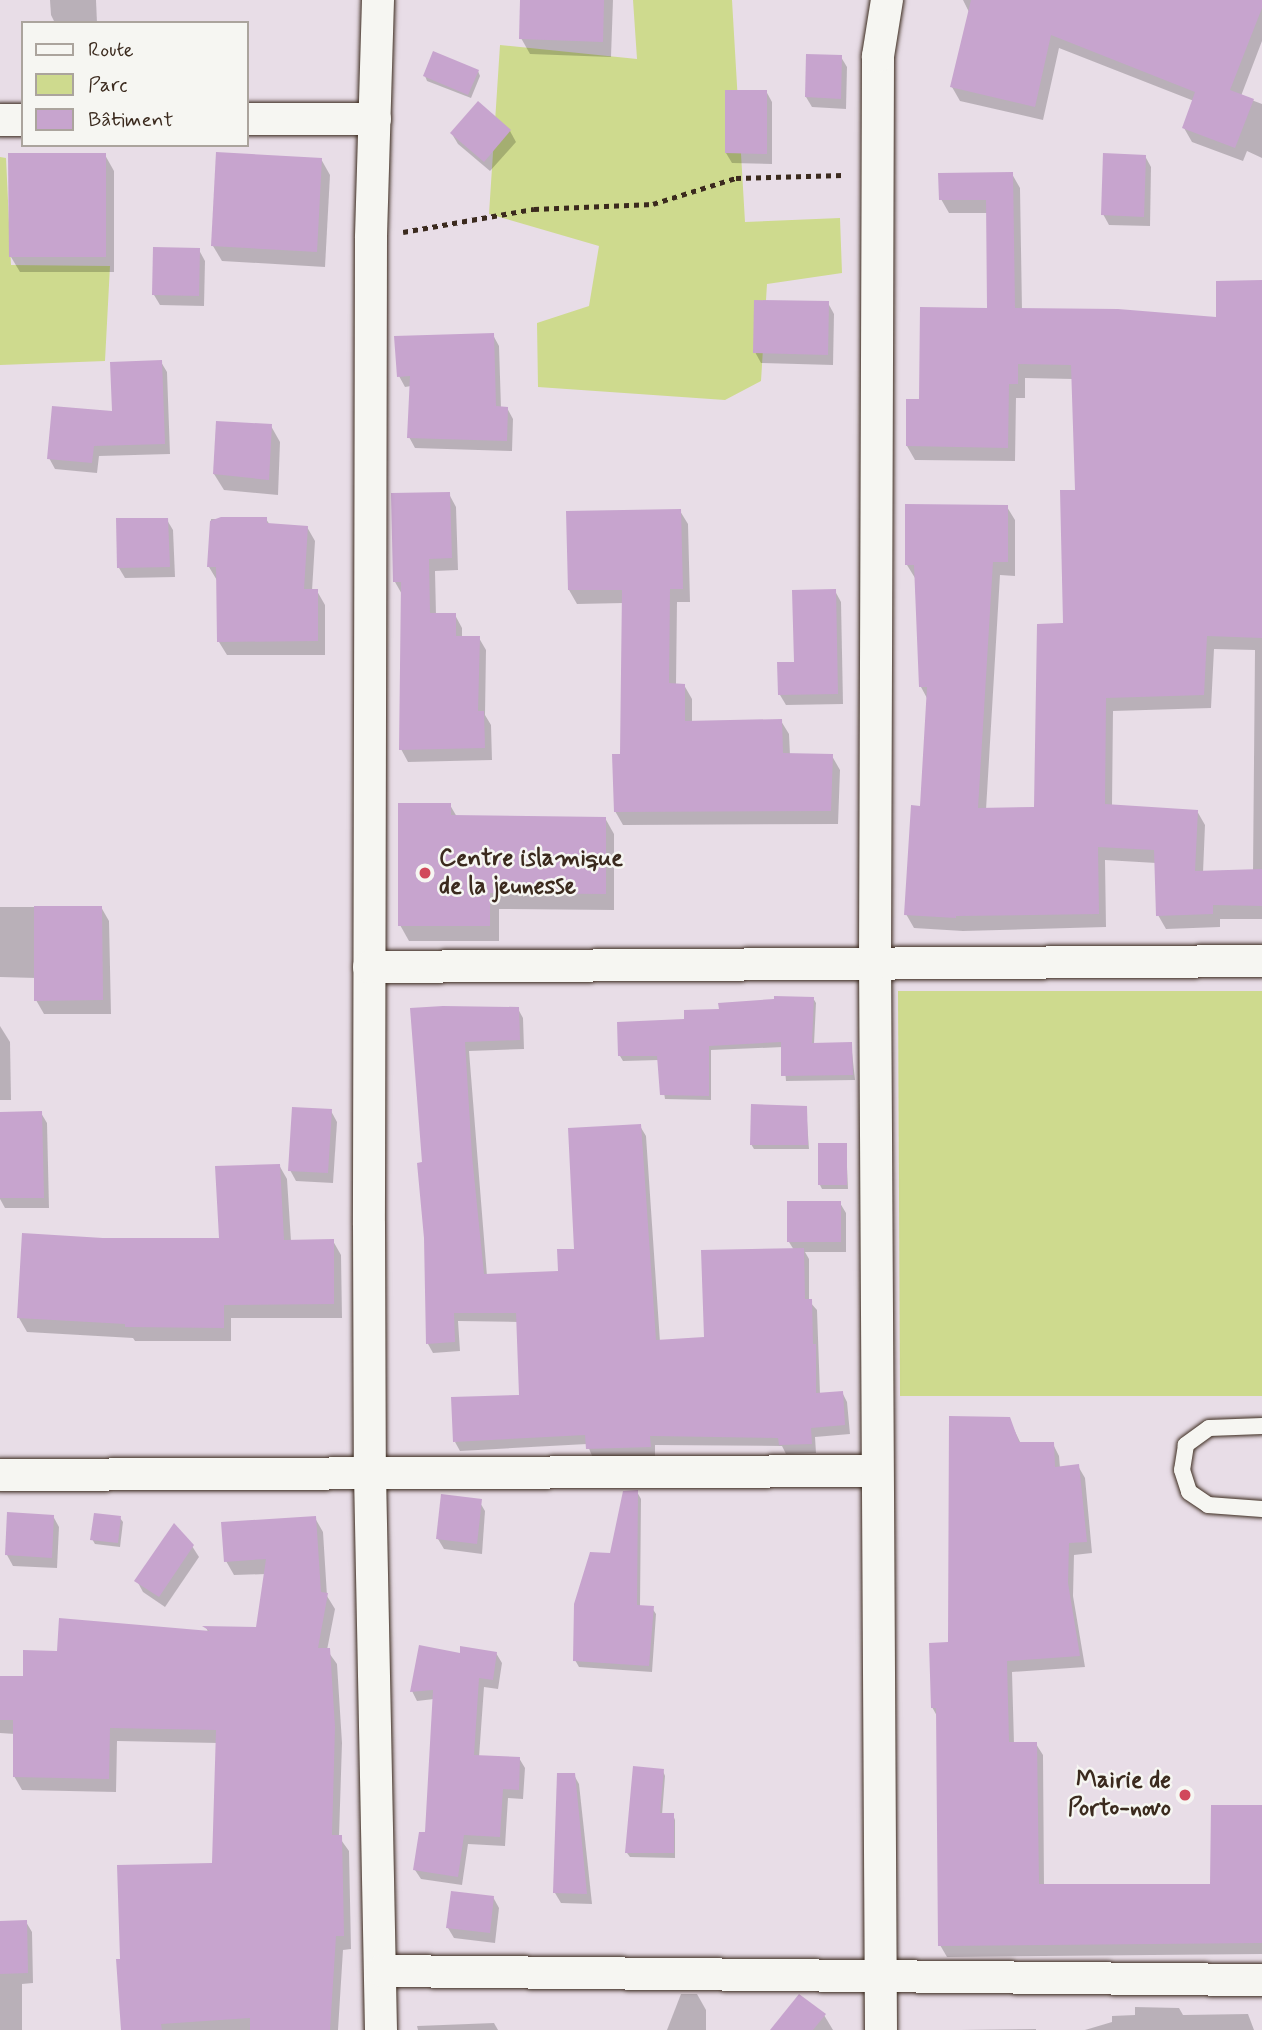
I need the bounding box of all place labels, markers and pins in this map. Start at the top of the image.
place label: Centre islamique de la jeunesse [439,845,618,901]
marker: Centre islamique de la jeunesse [417,865,433,881]
place label: Mairie de Porto-novo [1068,1767,1171,1823]
marker: Mairie de Porto-novo [1177,1787,1193,1803]

